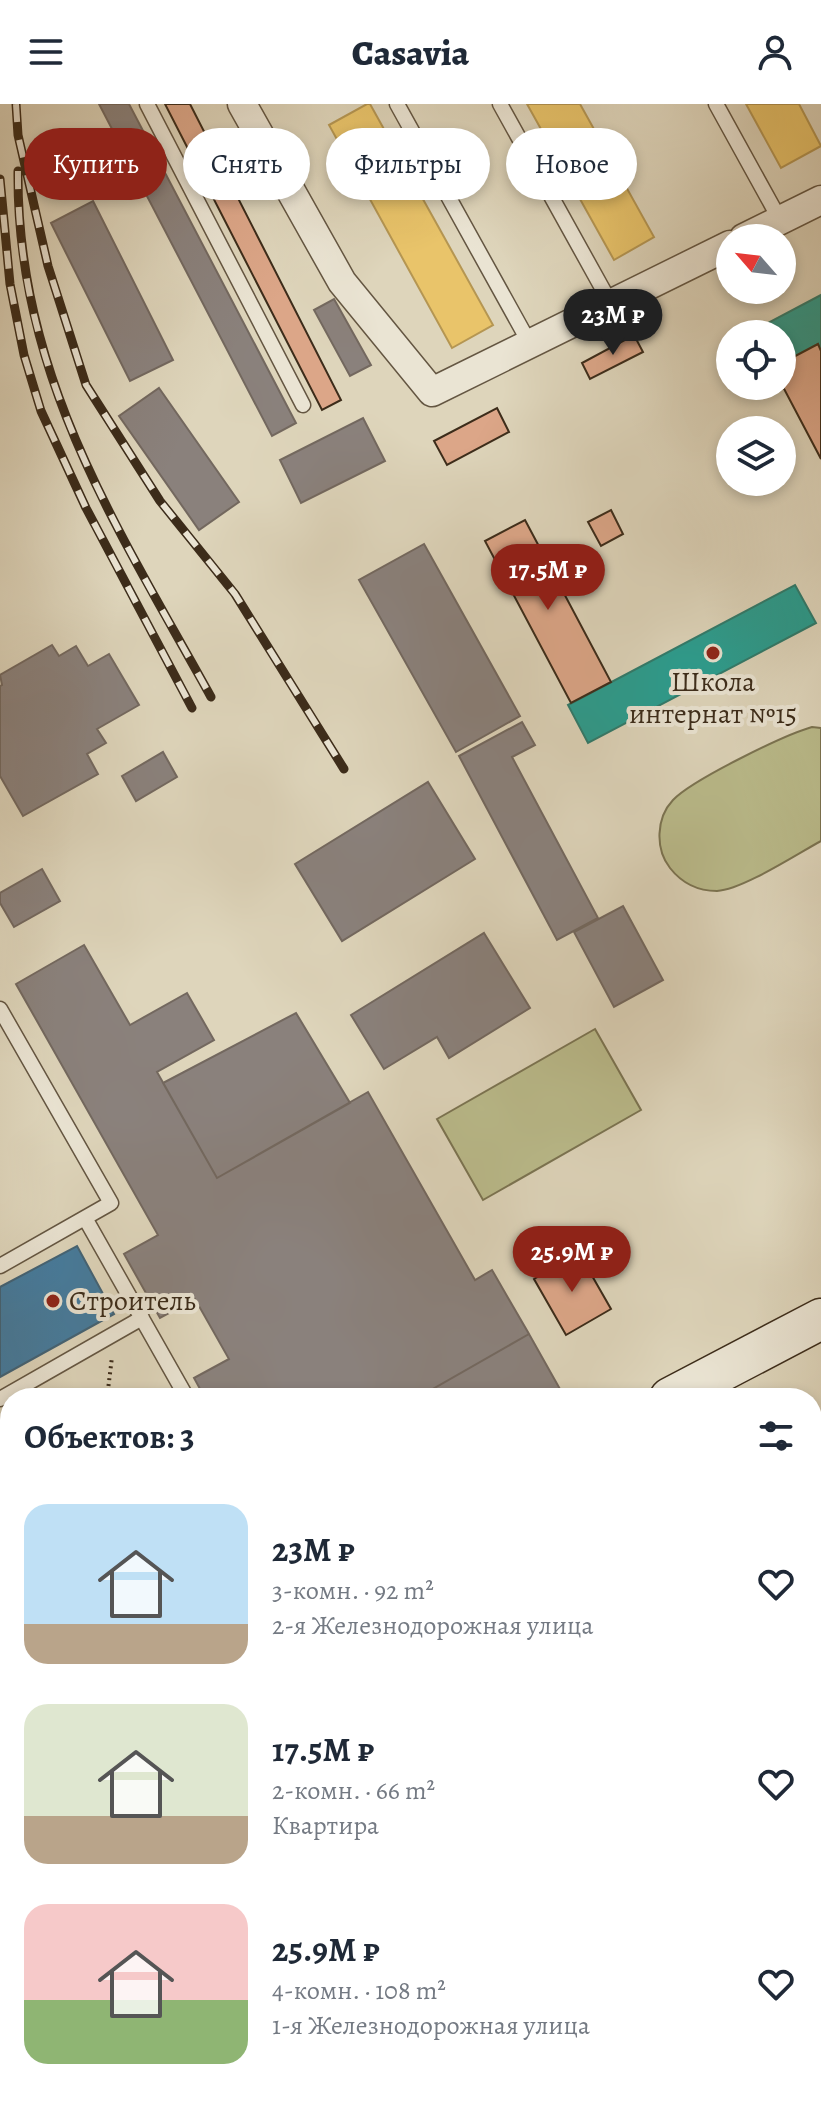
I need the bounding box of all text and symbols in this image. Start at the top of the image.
text: Casavia [352,28,469,77]
icon: menu [24,30,68,74]
icon: person [753,30,797,74]
chip: Купить [24,128,167,200]
chip: Снять [183,128,310,200]
chip: Фильтры [326,128,490,200]
chip: Новое [506,128,637,200]
north arrow [716,224,796,304]
map controls [716,224,796,496]
pin: 23M ₽ [557,289,669,357]
text: 23M ₽ [581,297,645,332]
button: locate [716,320,796,400]
button: layers [716,416,796,496]
pin: 17.5M ₽ [474,544,622,612]
text: 17.5M ₽ [509,552,587,587]
marker: Школа интернат №15 [704,644,722,662]
place label: Школа интернат №15 [629,663,797,733]
pin: 25.9M ₽ [498,1226,646,1294]
text: 25.9M ₽ [531,1234,613,1269]
place label: Строитель [69,1282,196,1320]
marker: Строитель [44,1292,62,1310]
text: Объектов: 3 [24,1413,195,1460]
icon: filters [754,1414,798,1458]
text: 23M ₽ [272,1526,355,1573]
icon: home [88,1536,184,1632]
icon: heart [754,1562,798,1606]
text: 3-комн. · 92 m² [272,1573,434,1608]
text: 2-я Железнодорожная улица [272,1608,593,1643]
text: 17.5M ₽ [272,1726,374,1773]
icon: home [88,1736,184,1832]
icon: heart [754,1762,798,1806]
text: 2-комн. · 66 m² [272,1773,435,1808]
text: Квартира [272,1808,379,1843]
text: 25.9M ₽ [272,1926,380,1973]
icon: home [88,1936,184,2032]
icon: heart [754,1962,798,2006]
text: 4-комн. · 108 m² [272,1973,446,2008]
text: 1-я Железнодорожная улица [272,2008,590,2043]

